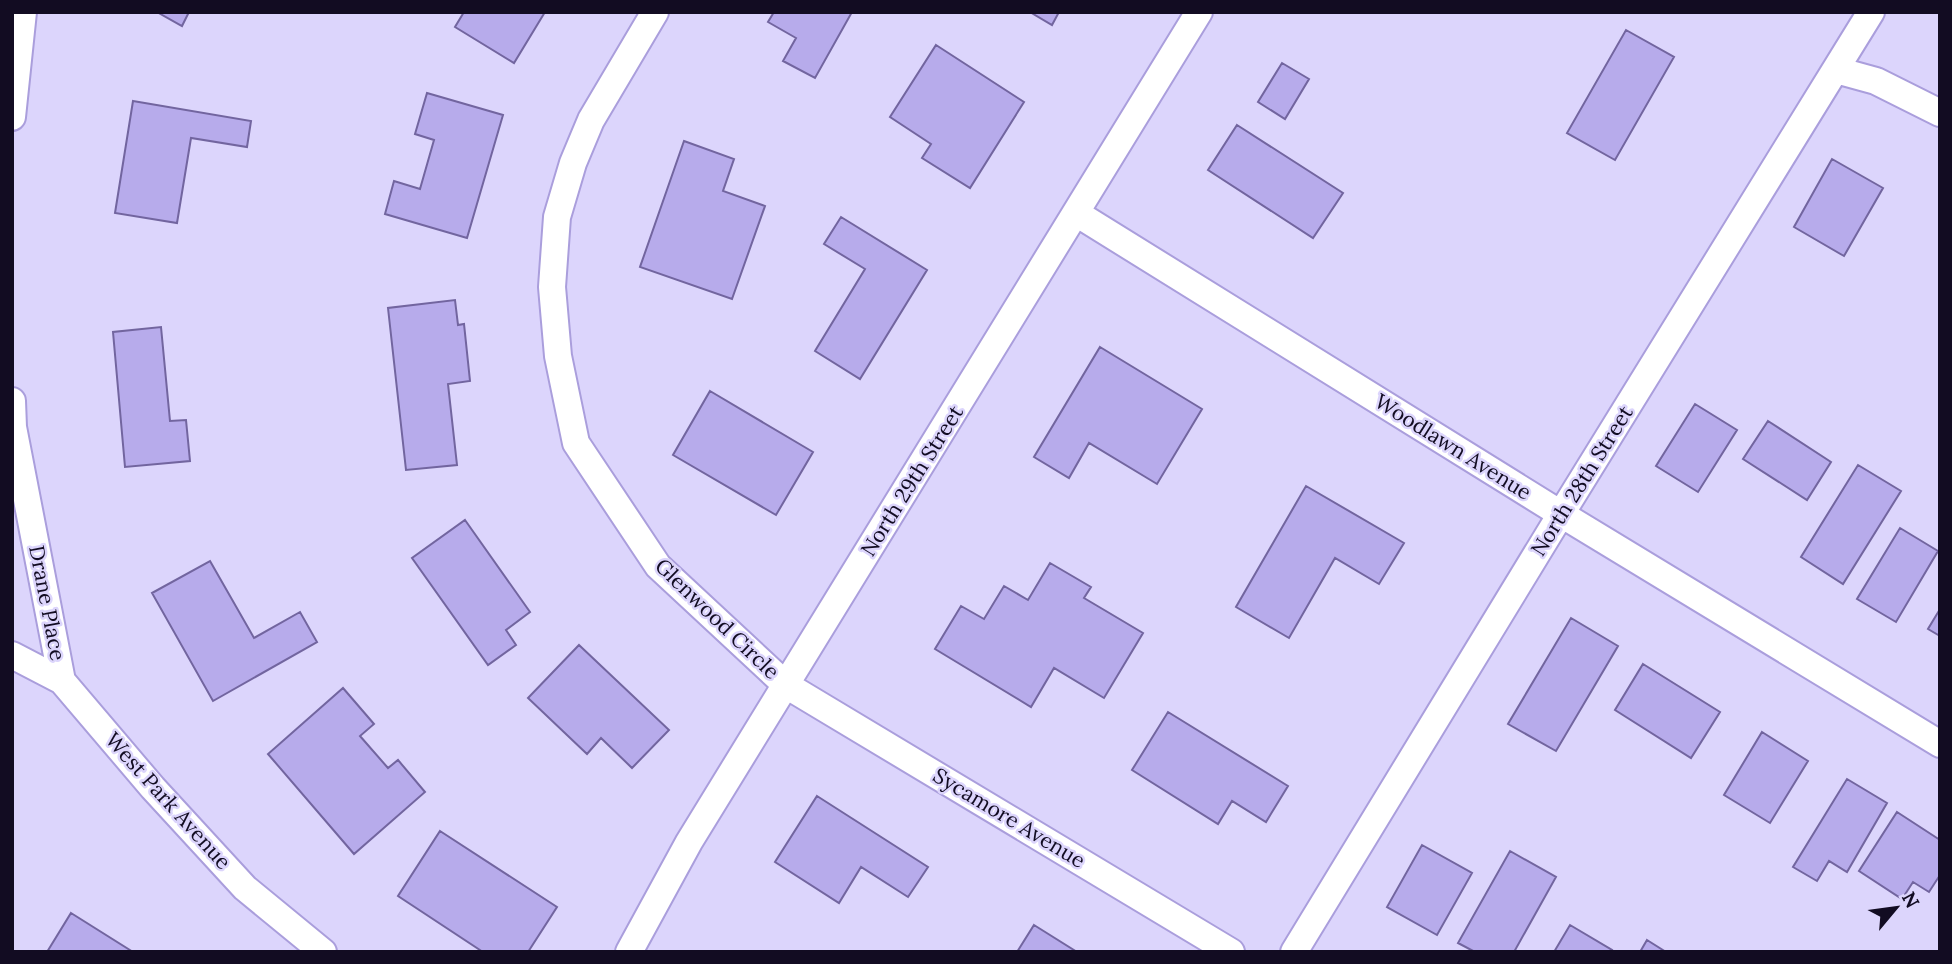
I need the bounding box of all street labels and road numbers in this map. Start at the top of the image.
street label: Woodlawn Avenue [1370,387,1537,506]
street label: North 29th Street [854,400,969,561]
street label: North 28th Street [1524,400,1639,561]
street label: Drane Place [23,543,72,663]
street label: Glenwood Circle [650,552,785,685]
street label: West Park Avenue [100,726,237,875]
street label: Sycamore Avenue [928,761,1090,874]

